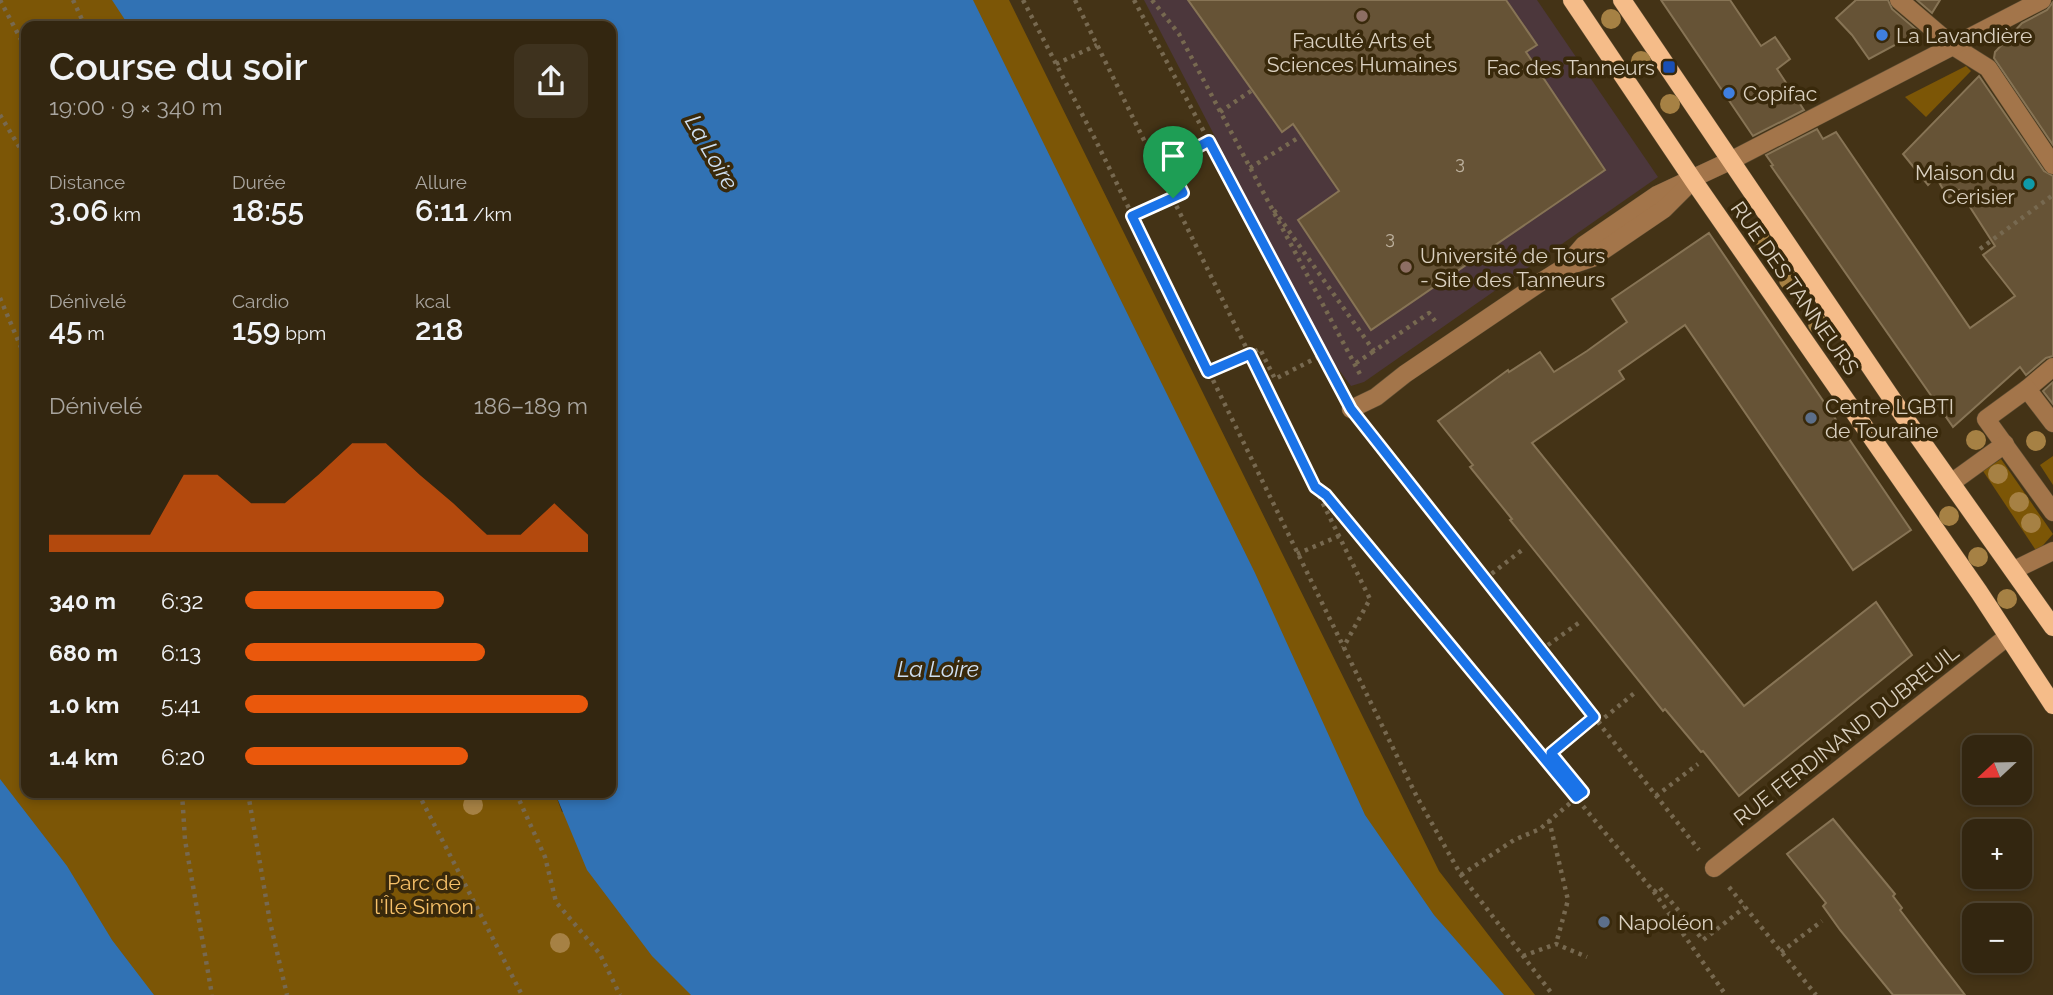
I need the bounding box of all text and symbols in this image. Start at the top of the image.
marker: Faculté Arts et Sciences Humaines [1354,8,1370,24]
place label: La Lavandière [1896,23,2032,48]
marker: La Lavandière [1874,27,1890,43]
place label: Faculté Arts et Sciences Humaines [1267,28,1457,77]
text: Course du soir [49,44,308,89]
button: share [514,44,588,118]
place label: Fac des Tanneurs [1487,55,1655,80]
marker: Fac des Tanneurs [1661,59,1677,75]
place label: Copifac [1743,81,1817,106]
marker: Copifac [1721,85,1737,101]
text: 19:00 · 9 × 340 m [49,93,223,120]
water label: La Loire [680,110,744,194]
pin [1143,126,1203,198]
icon: arrive [1154,137,1192,175]
house number: 3 [1455,152,1465,173]
place label: Maison du Cerisier [1915,160,2016,209]
text: Distance [49,171,125,193]
text: Durée [232,171,286,193]
text: Allure [415,171,467,193]
marker: Maison du Cerisier [2021,176,2037,192]
text: 3.06 [49,193,109,228]
text: 18:55 [232,193,304,228]
text: 6:11 [415,193,468,228]
street label: RUE DES TANNEURS [1726,196,1864,380]
text: km [109,203,141,225]
text: /km [468,203,512,225]
house number: 3 [1385,227,1395,248]
place label: Université de Tours - Site des Tanneurs [1420,243,1605,292]
marker: Université de Tours - Site des Tanneurs [1398,259,1414,275]
text: Dénivelé [49,290,126,312]
text: Cardio [232,290,289,312]
text: kcal [415,290,451,312]
text: 45 [49,312,82,347]
text: 159 [232,312,280,347]
text: 218 [415,312,464,347]
text: m [82,322,105,344]
text: bpm [280,322,326,344]
text: Dénivelé [49,392,142,419]
text: 186–189 m [474,392,588,419]
place label: Centre LGBTI de Touraine [1825,394,1954,443]
marker: Centre LGBTI de Touraine [1803,410,1819,426]
text: 340 m [49,587,116,614]
text: 6:32 [161,587,203,614]
text: 680 m [49,639,118,666]
text: 6:13 [161,639,201,666]
street label: RUE FERDINAND DUBREUIL [1729,639,1963,831]
water label: La Loire [897,655,979,682]
text: 1.0 km [49,691,119,718]
text: 5:41 [161,691,200,718]
north arrow [1962,735,2032,805]
map controls [1962,735,2032,973]
text: 1.4 km [49,743,118,770]
text: 6:20 [161,743,205,770]
button: + [1962,819,2032,889]
park label: Parc de l'Île Simon [374,870,474,919]
button: − [1962,903,2032,973]
place label: Napoléon [1618,910,1714,935]
marker: Napoléon [1596,914,1612,930]

